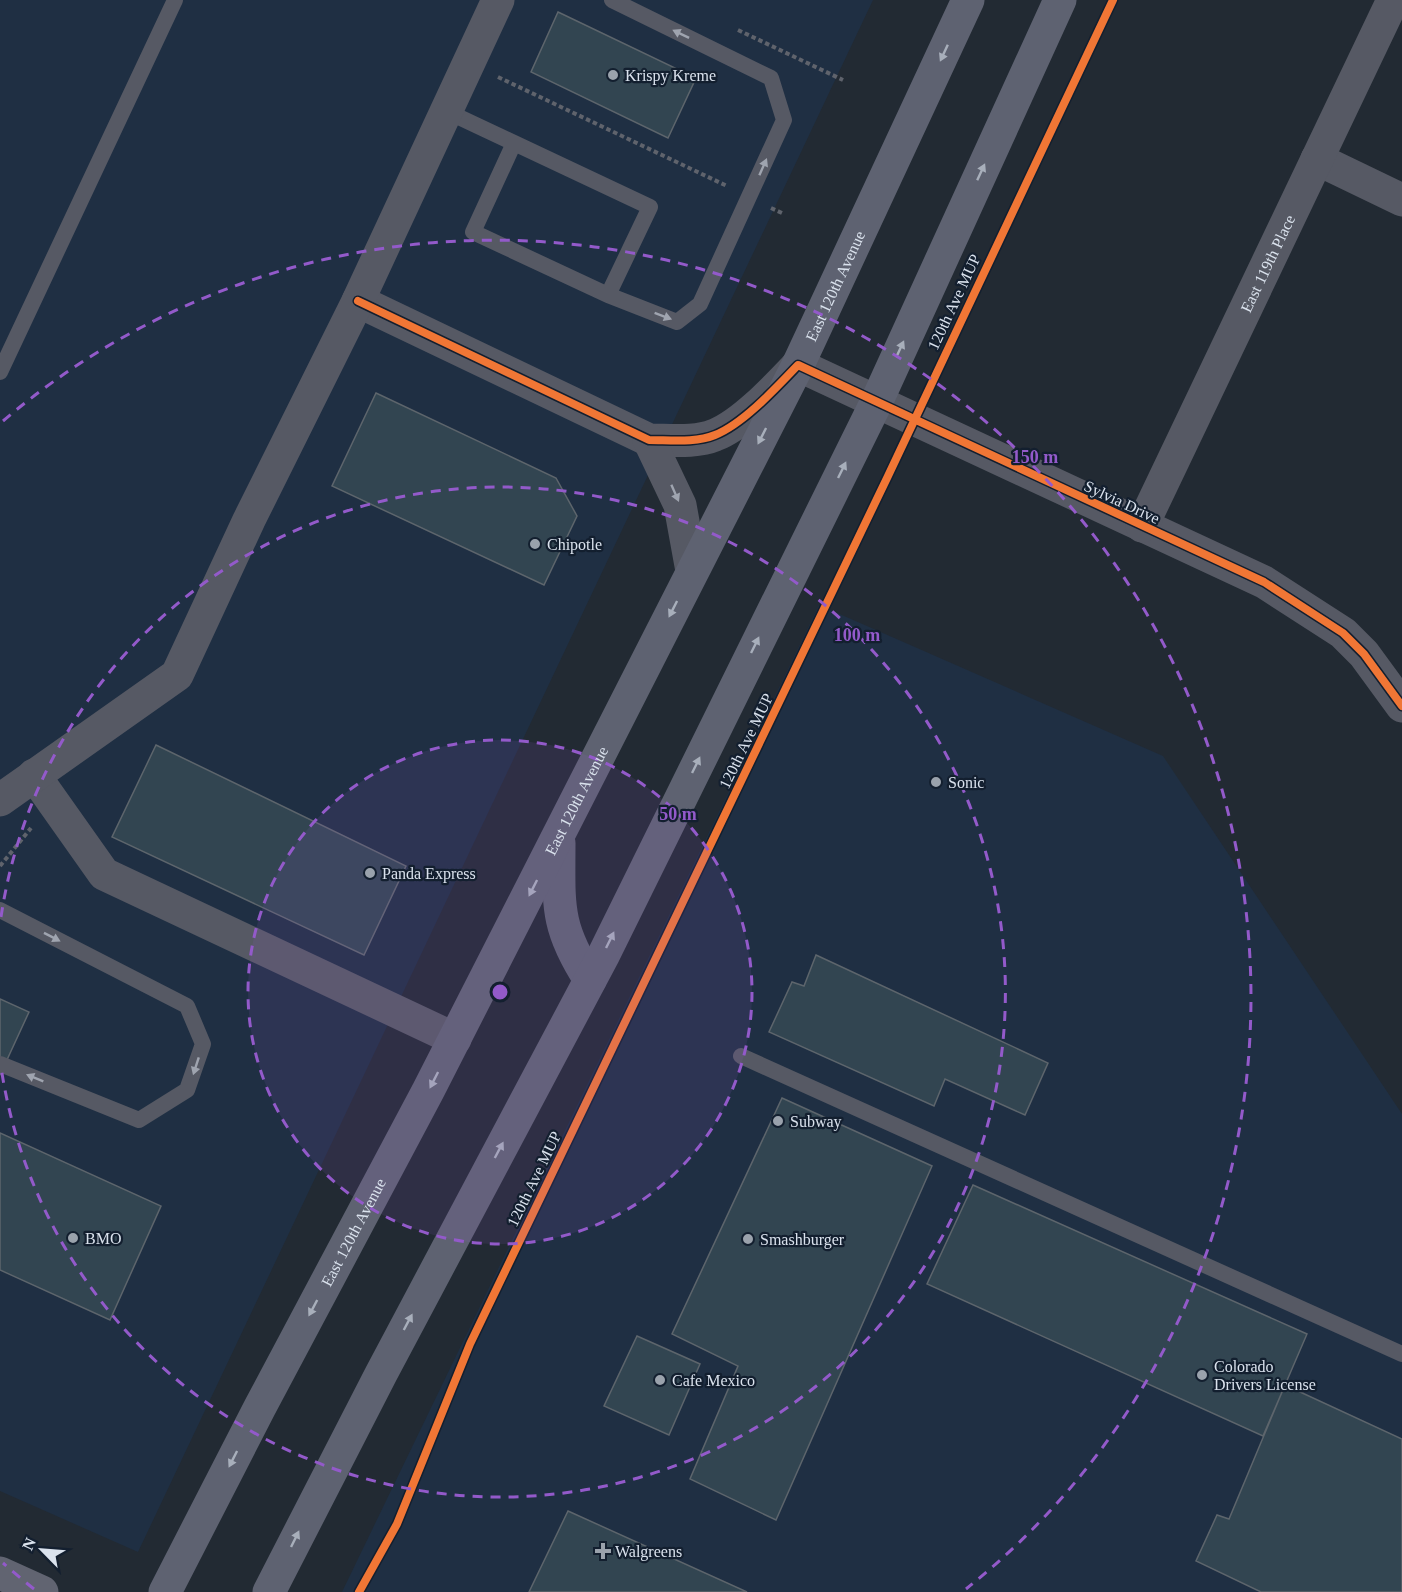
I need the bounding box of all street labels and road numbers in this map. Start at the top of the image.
street label: East 119th Place [1237,212,1298,315]
street label: East 120th Avenue [802,228,868,344]
street label: 120th Ave MUP [924,251,984,353]
street label: Sylvia Drive [1081,477,1162,528]
street label: 120th Ave MUP [716,691,776,791]
street label: East 120th Avenue [541,743,611,858]
street label: 120th Ave MUP [504,1129,564,1229]
street label: East 120th Avenue [317,1175,389,1289]

